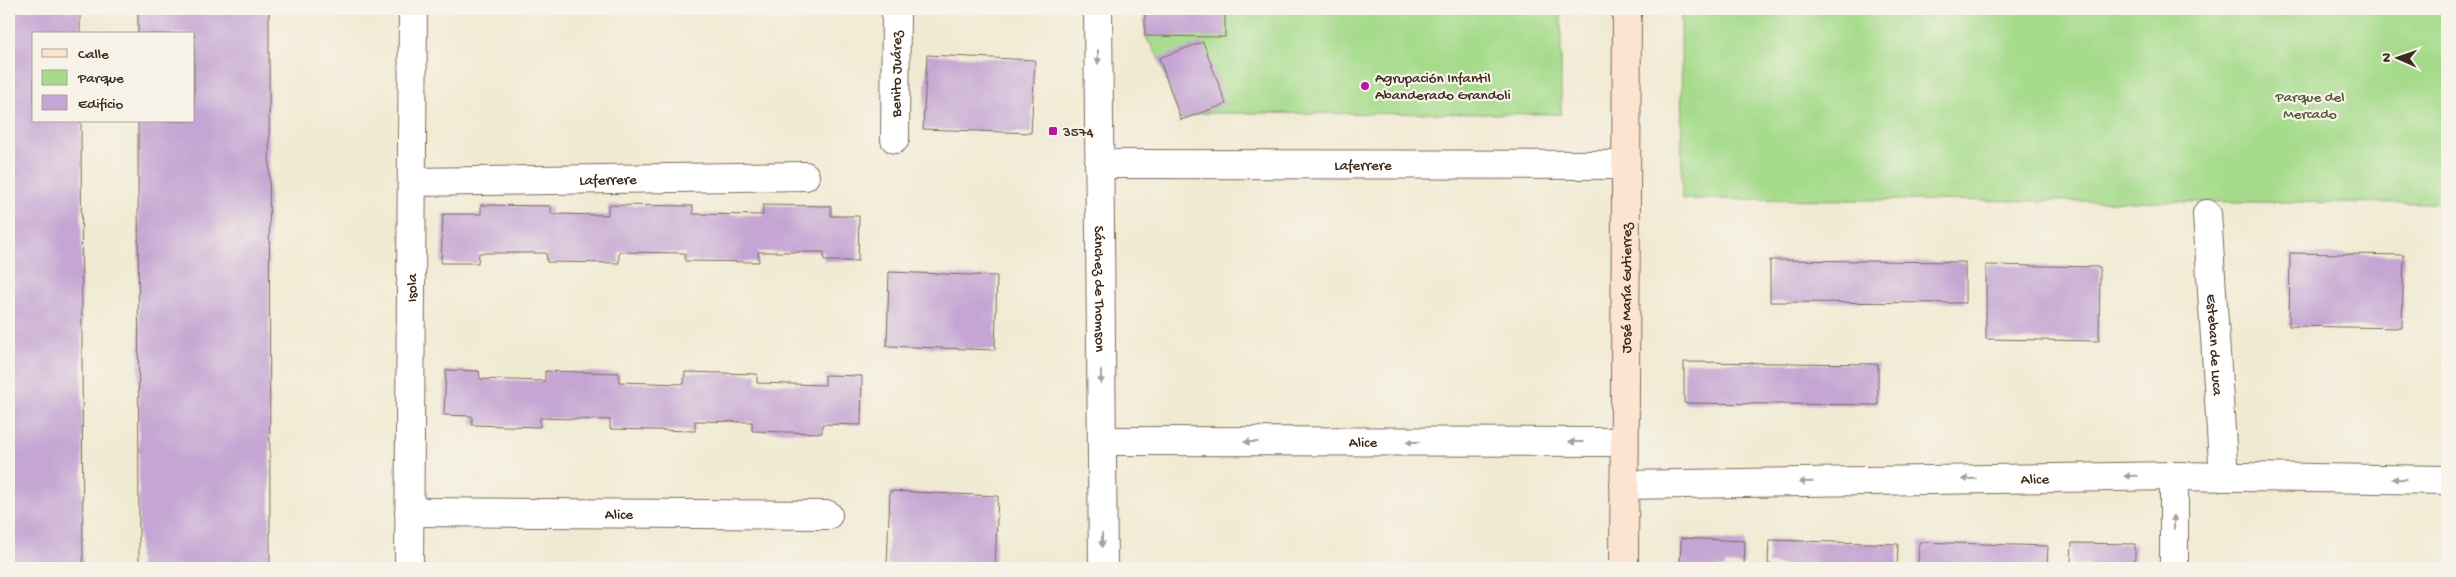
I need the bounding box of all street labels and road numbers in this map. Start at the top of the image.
street label: Benito Juárez [888,30,907,118]
street label: Laferrere [1334,157,1392,176]
street label: Laferrere [579,172,637,190]
street label: José María Gutierrez [1618,222,1637,353]
street label: Sánchez de Thomson [1089,226,1108,352]
street label: Isola [404,273,422,302]
street label: Esteban de Luca [2201,293,2226,397]
street label: Alice [1349,434,1377,453]
street label: Alice [2021,471,2050,490]
street label: Alice [605,506,633,525]

